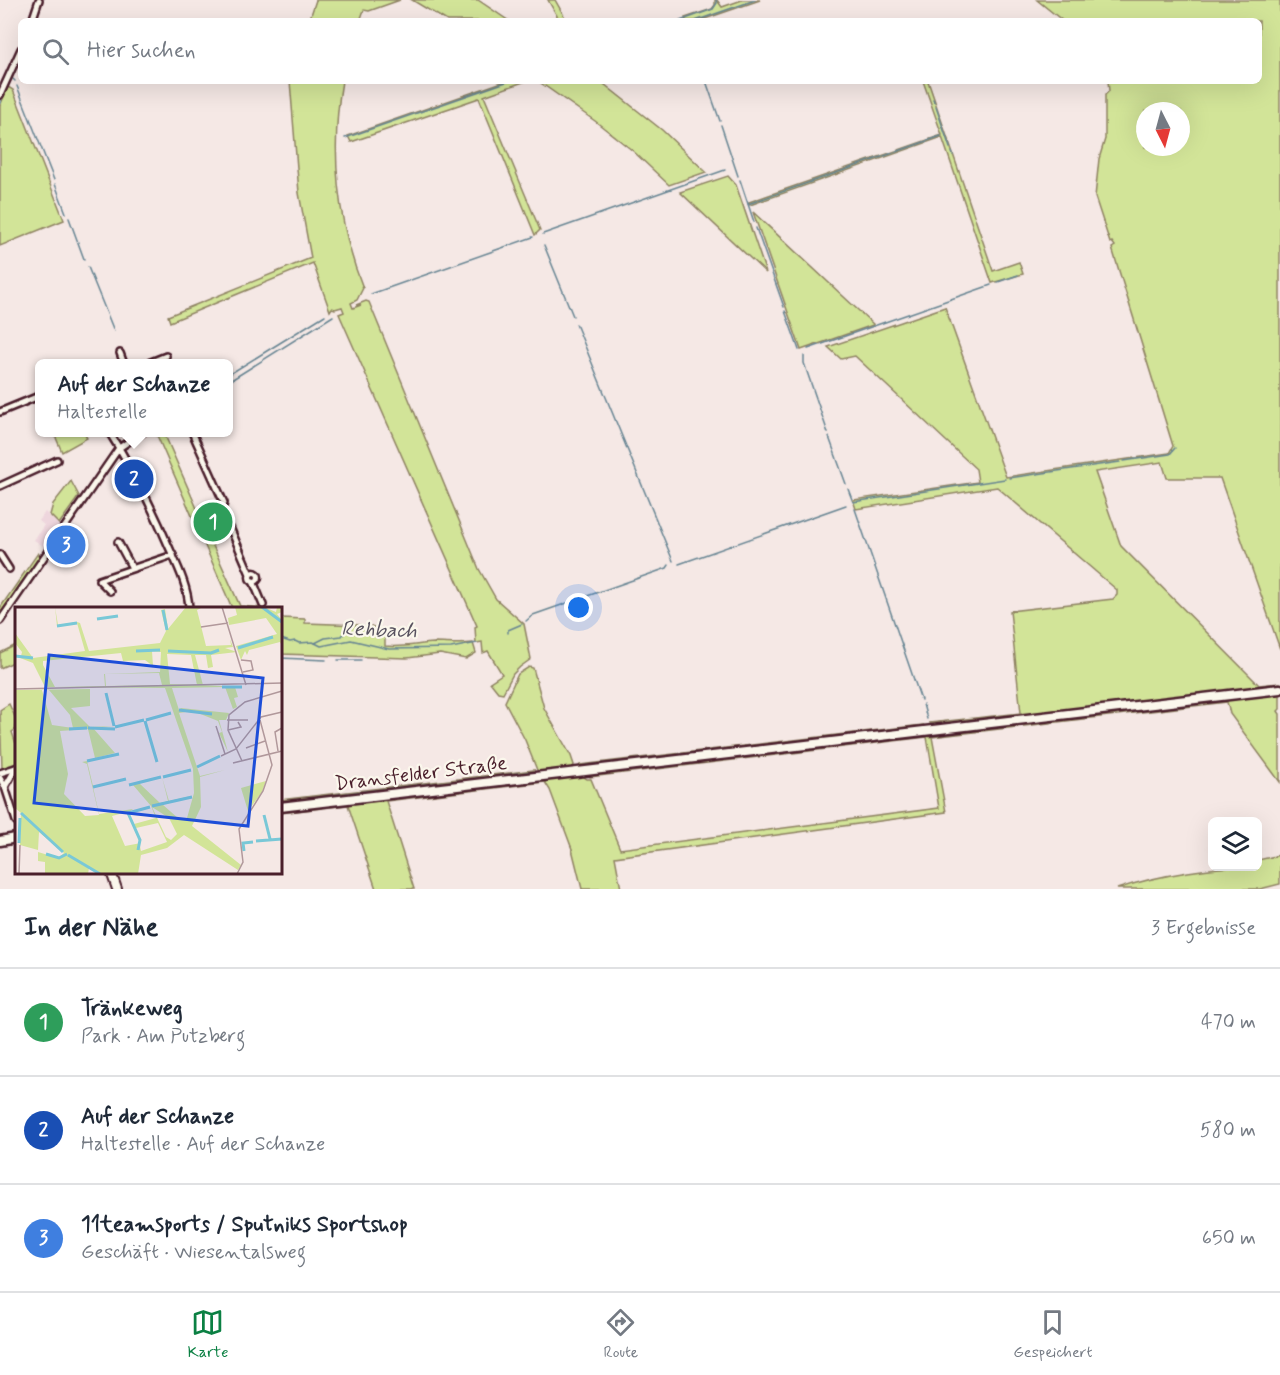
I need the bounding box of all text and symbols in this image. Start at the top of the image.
search box [18,18,1262,84]
icon: search [39,35,72,68]
text: Hier suchen [87,37,196,65]
north arrow [1136,102,1190,156]
popup [35,359,233,437]
text: Auf der Schanze [57,371,211,399]
text: Haltestelle [57,399,147,426]
pin: 2 [114,456,154,502]
pin: 1 [194,500,232,544]
pin: 3 [46,522,86,568]
your location [564,593,593,622]
inset map [15,607,282,874]
water label: Rehbach [341,615,418,645]
street label: Dransfelder Straße [333,750,509,798]
map controls [1208,817,1262,871]
button: layers [1208,817,1262,871]
text: In der Nähe [24,911,158,945]
text: 3 Ergebnisse [1151,915,1256,942]
text: Tränkeweg [81,995,182,1023]
text: 1 [39,1009,48,1036]
text: 470 m [1201,1009,1256,1036]
text: Park · Am Putzberg [81,1023,245,1050]
text: Auf der Schanze [81,1103,234,1131]
text: 2 [39,1117,48,1144]
text: 580 m [1200,1117,1256,1144]
text: Haltestelle · Auf der Schanze [81,1131,325,1158]
text: 11teamsports / Sputniks Sportshop [81,1211,408,1239]
text: 3 [39,1225,48,1252]
text: 650 m [1202,1225,1256,1252]
text: Geschäft · Wiesentalsweg [81,1239,306,1266]
tab: Karte [187,1306,228,1363]
tab: Route [603,1306,638,1363]
tab: Gespeichert [1013,1306,1092,1363]

